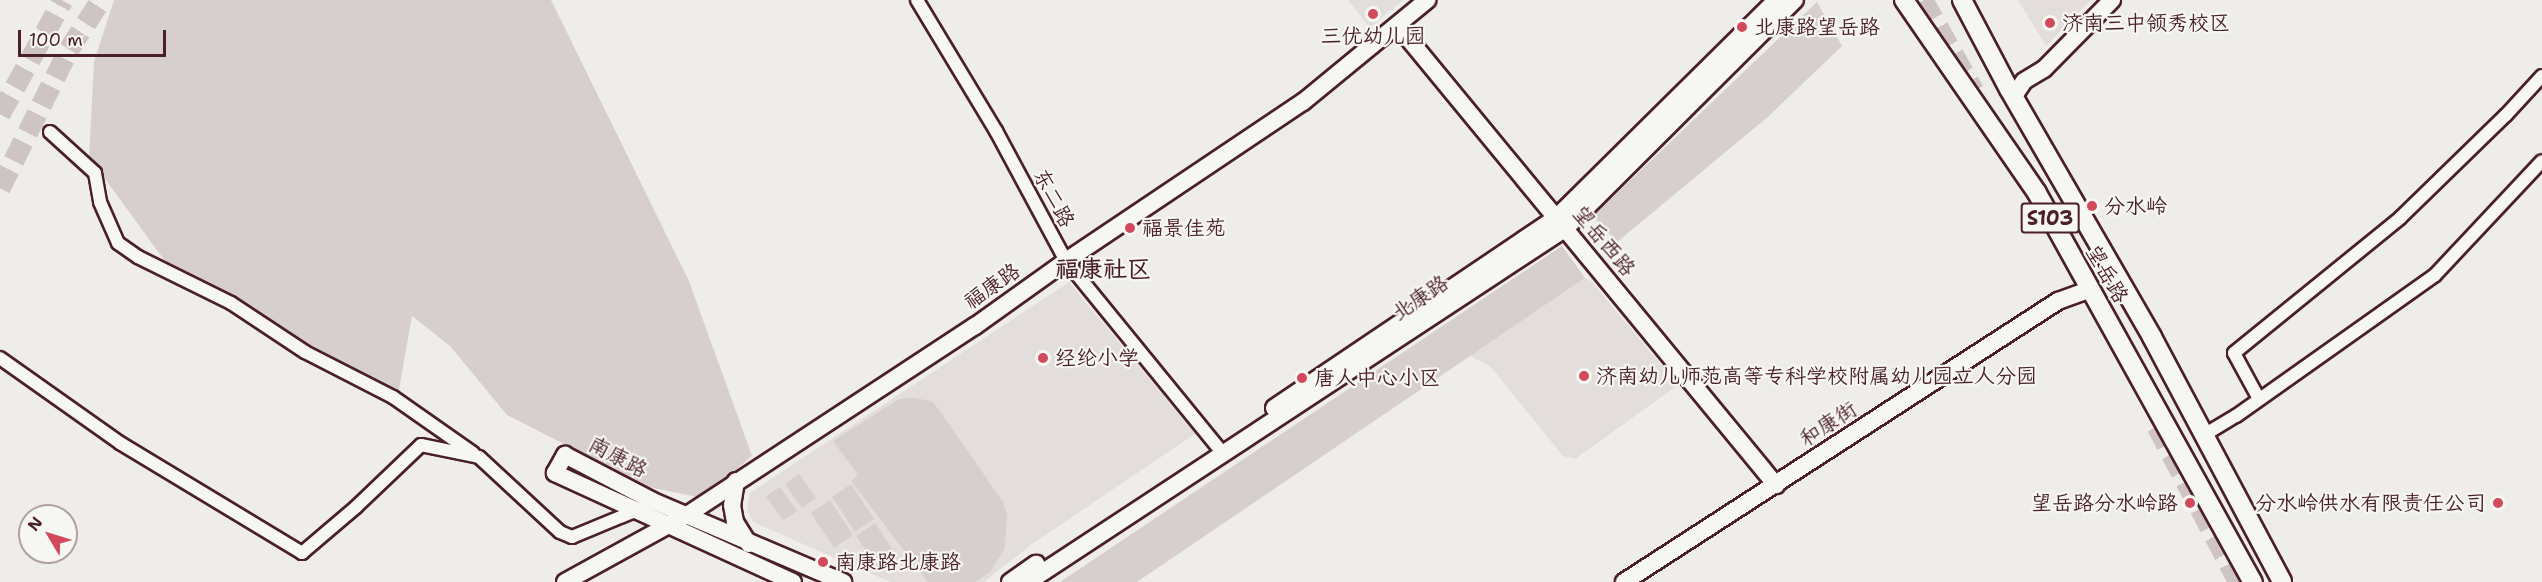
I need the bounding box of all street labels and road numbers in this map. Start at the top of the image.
street label: 东二路 [1028,164,1080,232]
street label: 望岳西路 [1567,201,1641,281]
road number: S103 [2020,201,2080,235]
street label: 望岳路 [2080,240,2134,308]
street label: 福康路 [959,258,1025,314]
street label: 北康路 [1387,270,1453,326]
street label: 和康街 [1795,396,1861,452]
street label: 南康路 [584,431,652,483]

